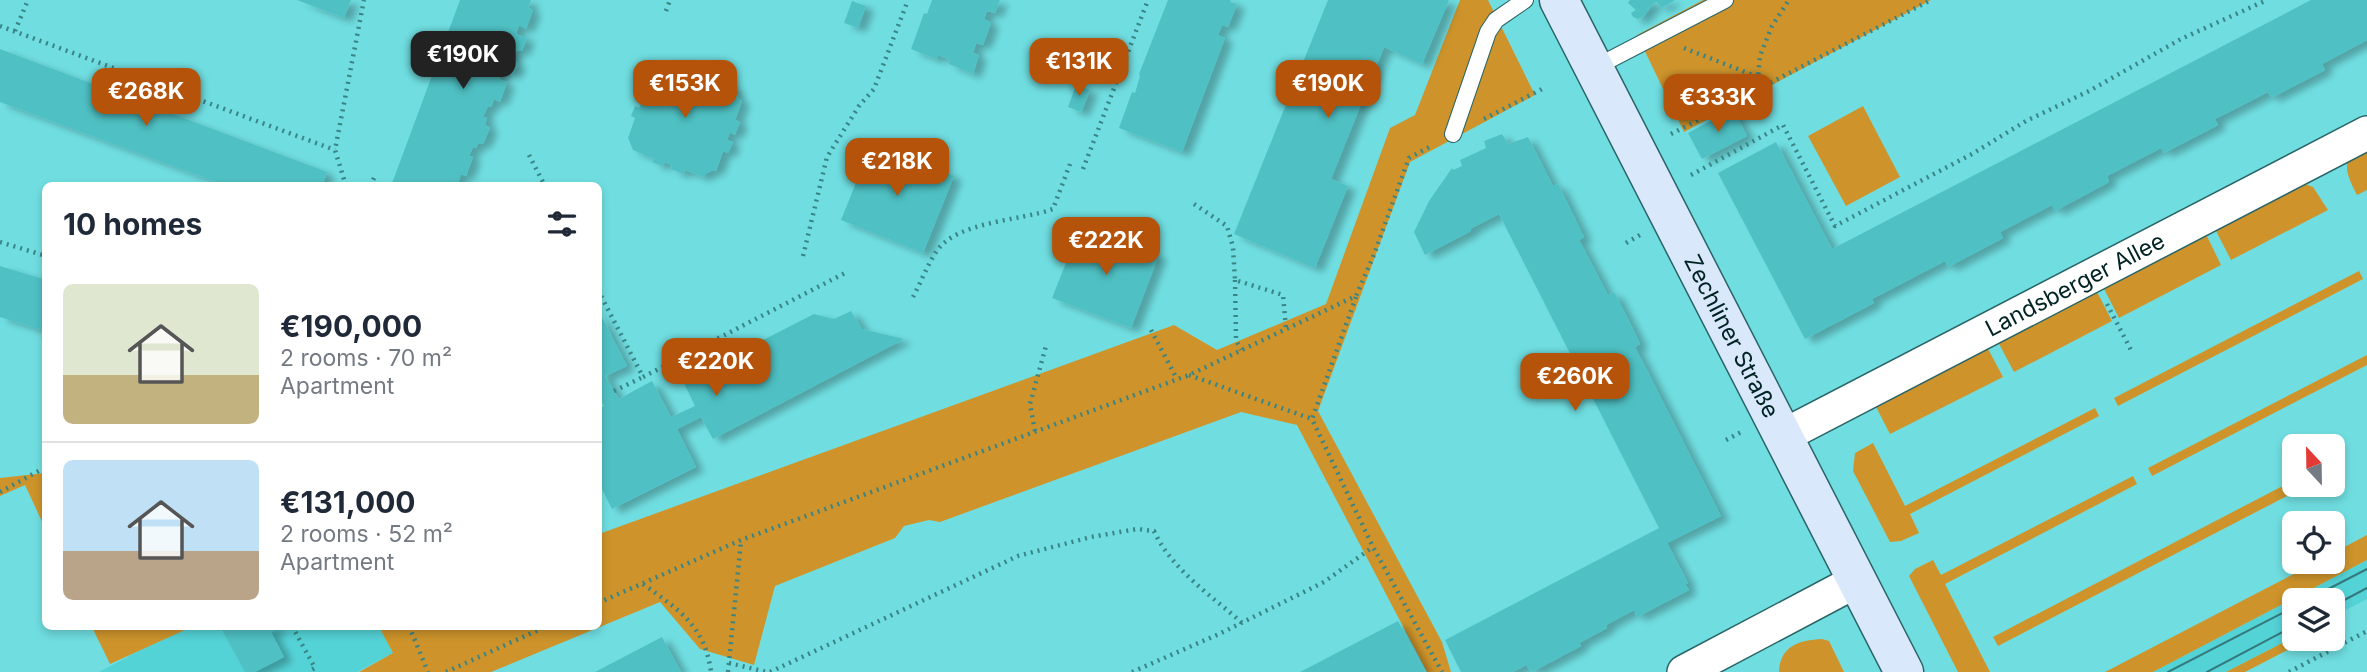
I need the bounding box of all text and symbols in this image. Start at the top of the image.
pin: €190K [414,32,512,91]
pin: €131K [1030,38,1128,98]
text: €190K [427,40,499,68]
text: €131K [1046,47,1112,75]
pin: €153K [636,60,734,120]
pin: €190K [1279,60,1377,120]
pin: €268K [97,68,195,128]
text: €153K [649,69,721,97]
text: €190K [1292,69,1364,97]
pin: €333K [1669,74,1767,134]
text: €268K [108,77,184,105]
text: €333K [1680,83,1756,111]
pin: €218K [848,138,946,198]
text: €218K [861,147,933,175]
icon: filters [543,205,581,243]
text: 10 homes [63,206,202,242]
pin: €222K [1057,218,1155,277]
text: €222K [1068,226,1144,254]
street label: Landsberger Allee [1981,226,2169,343]
street label: Zechliner Straße [1678,250,1785,422]
text: €190,000 [280,308,422,344]
icon: home [119,312,203,396]
pin: €220K [667,338,765,398]
text: 2 rooms · 70 m² [280,344,452,372]
text: €220K [678,347,754,375]
pin: €260K [1526,354,1624,413]
text: €260K [1536,362,1614,390]
text: Apartment [280,372,394,400]
north arrow [2282,434,2345,497]
map controls [2282,434,2345,651]
text: €131,000 [280,484,416,520]
icon: home [119,488,203,572]
button: locate [2282,511,2345,574]
text: 2 rooms · 52 m² [280,520,453,548]
text: Apartment [280,548,394,576]
button: layers [2282,588,2345,651]

